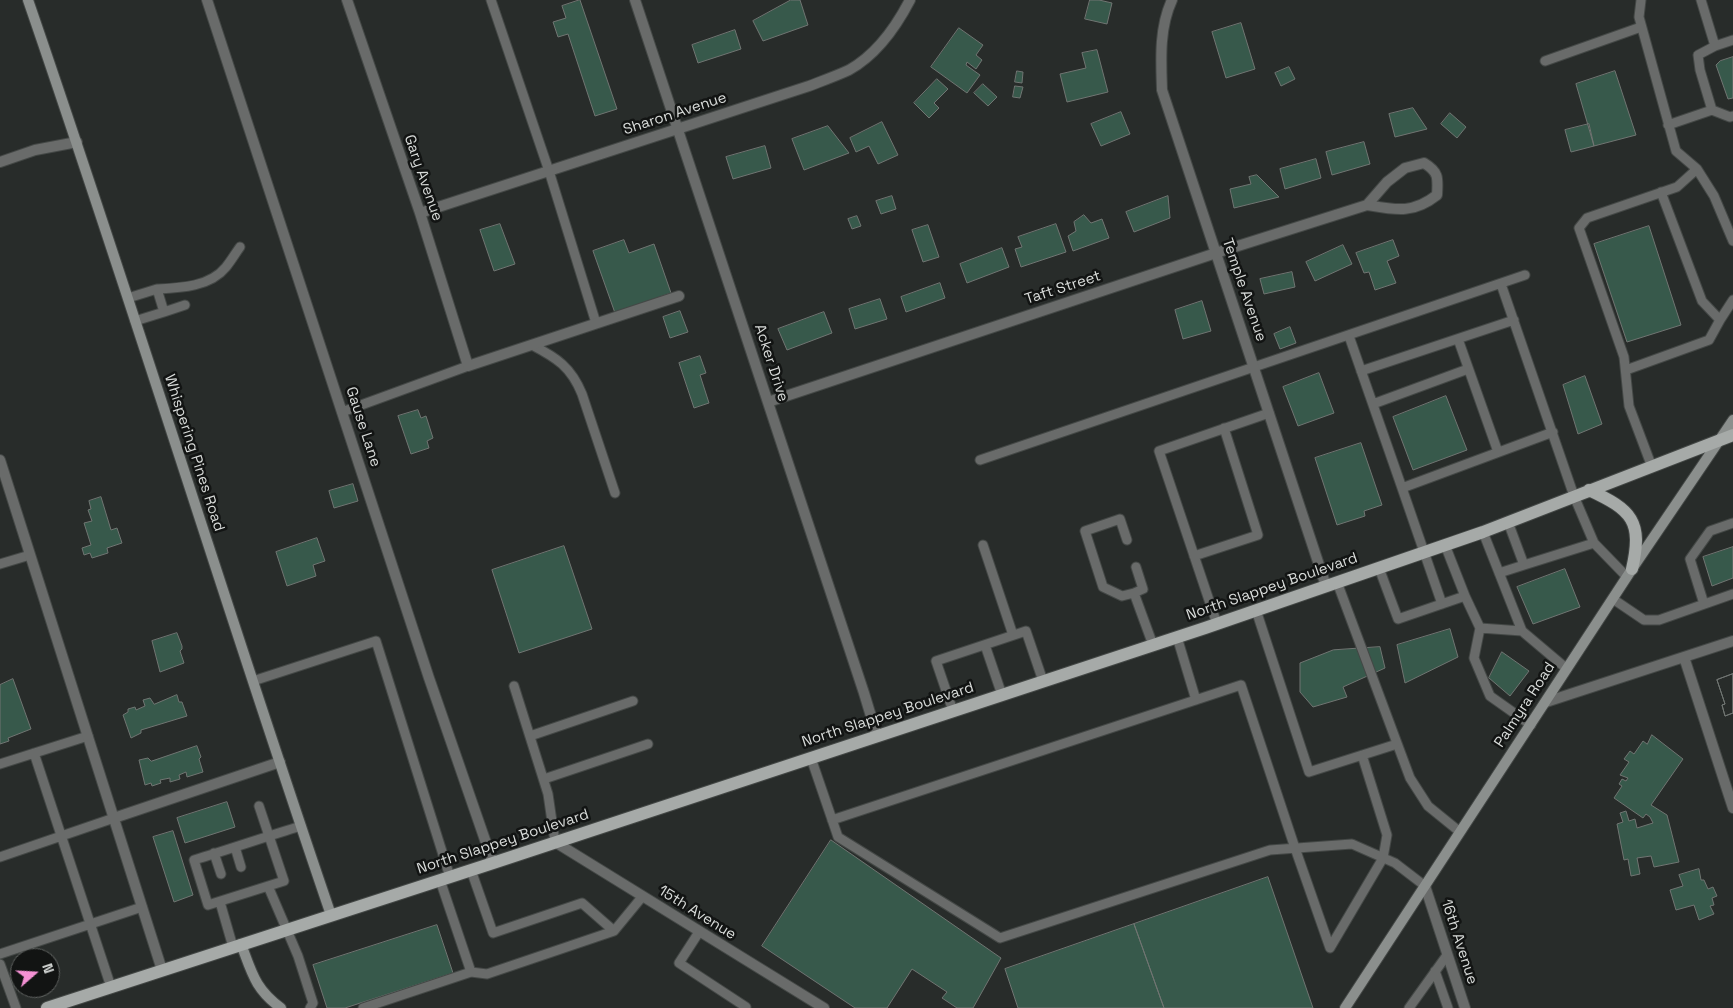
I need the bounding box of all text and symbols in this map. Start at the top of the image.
street label: Sharon Avenue [621,89,729,139]
street label: Gary Avenue [400,132,446,224]
street label: Temple Avenue [1218,236,1270,344]
street label: Taft Street [1023,267,1103,309]
street label: Acker Drive [750,322,792,404]
street label: Whispering Pines Road [160,372,228,534]
street label: Gause Lane [342,385,384,469]
street label: North Slappey Boulevard [1184,549,1360,625]
street label: Palmyra Road [1491,659,1559,751]
street label: North Slappey Boulevard [800,679,976,751]
street label: North Slappey Boulevard [415,806,591,878]
street label: 15th Avenue [655,882,739,944]
street label: 16th Avenue [1437,897,1481,987]
north arrow [10,948,60,998]
text: N [38,961,58,976]

